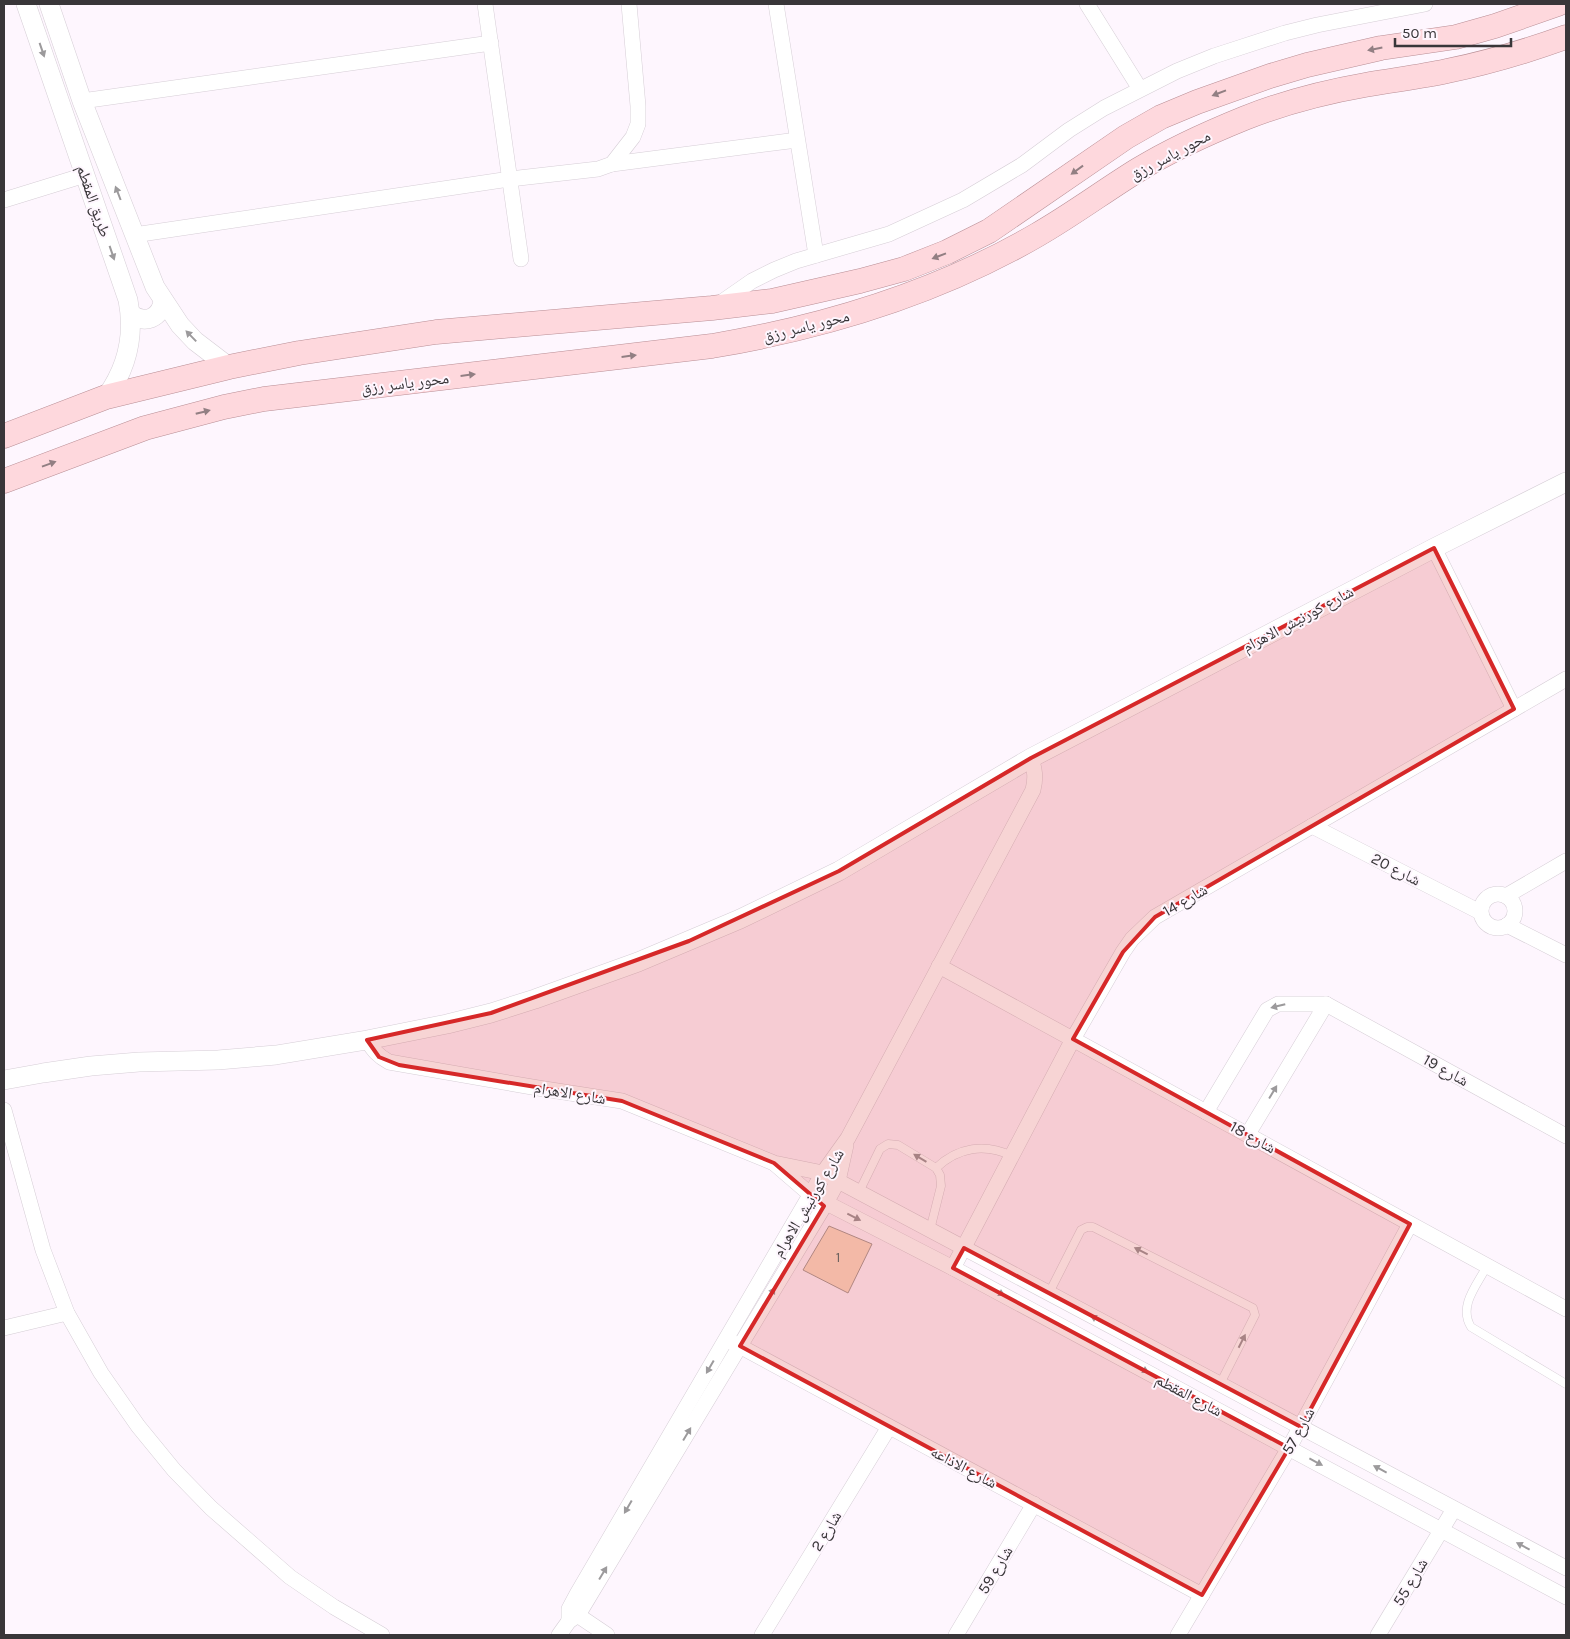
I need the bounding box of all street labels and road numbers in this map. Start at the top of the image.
street label: محور ياسر رزق [1126,126,1214,185]
street label: طريق المقطم [72,162,115,240]
street label: محور ياسر رزق [761,306,851,347]
street label: محور ياسر رزق [360,368,450,399]
street label: شارع كورنيش الاهرام [1239,582,1357,657]
street label: شارع 20 [1368,849,1424,890]
street label: شارع 14 [1159,880,1211,921]
street label: شارع 19 [1420,1050,1472,1091]
street label: شارع الاهرام [533,1078,607,1109]
street label: شارع 18 [1226,1117,1279,1158]
street label: شارع كورنيش الاهرام [768,1145,849,1261]
street label: شارع المقطم [1152,1370,1226,1421]
street label: شارع 57 [1277,1404,1319,1458]
street label: شارع الاذاعه [927,1442,1000,1493]
street label: شارع 2 [807,1507,846,1555]
street label: شارع 59 [973,1543,1018,1598]
street label: شارع 55 [1388,1555,1432,1610]

